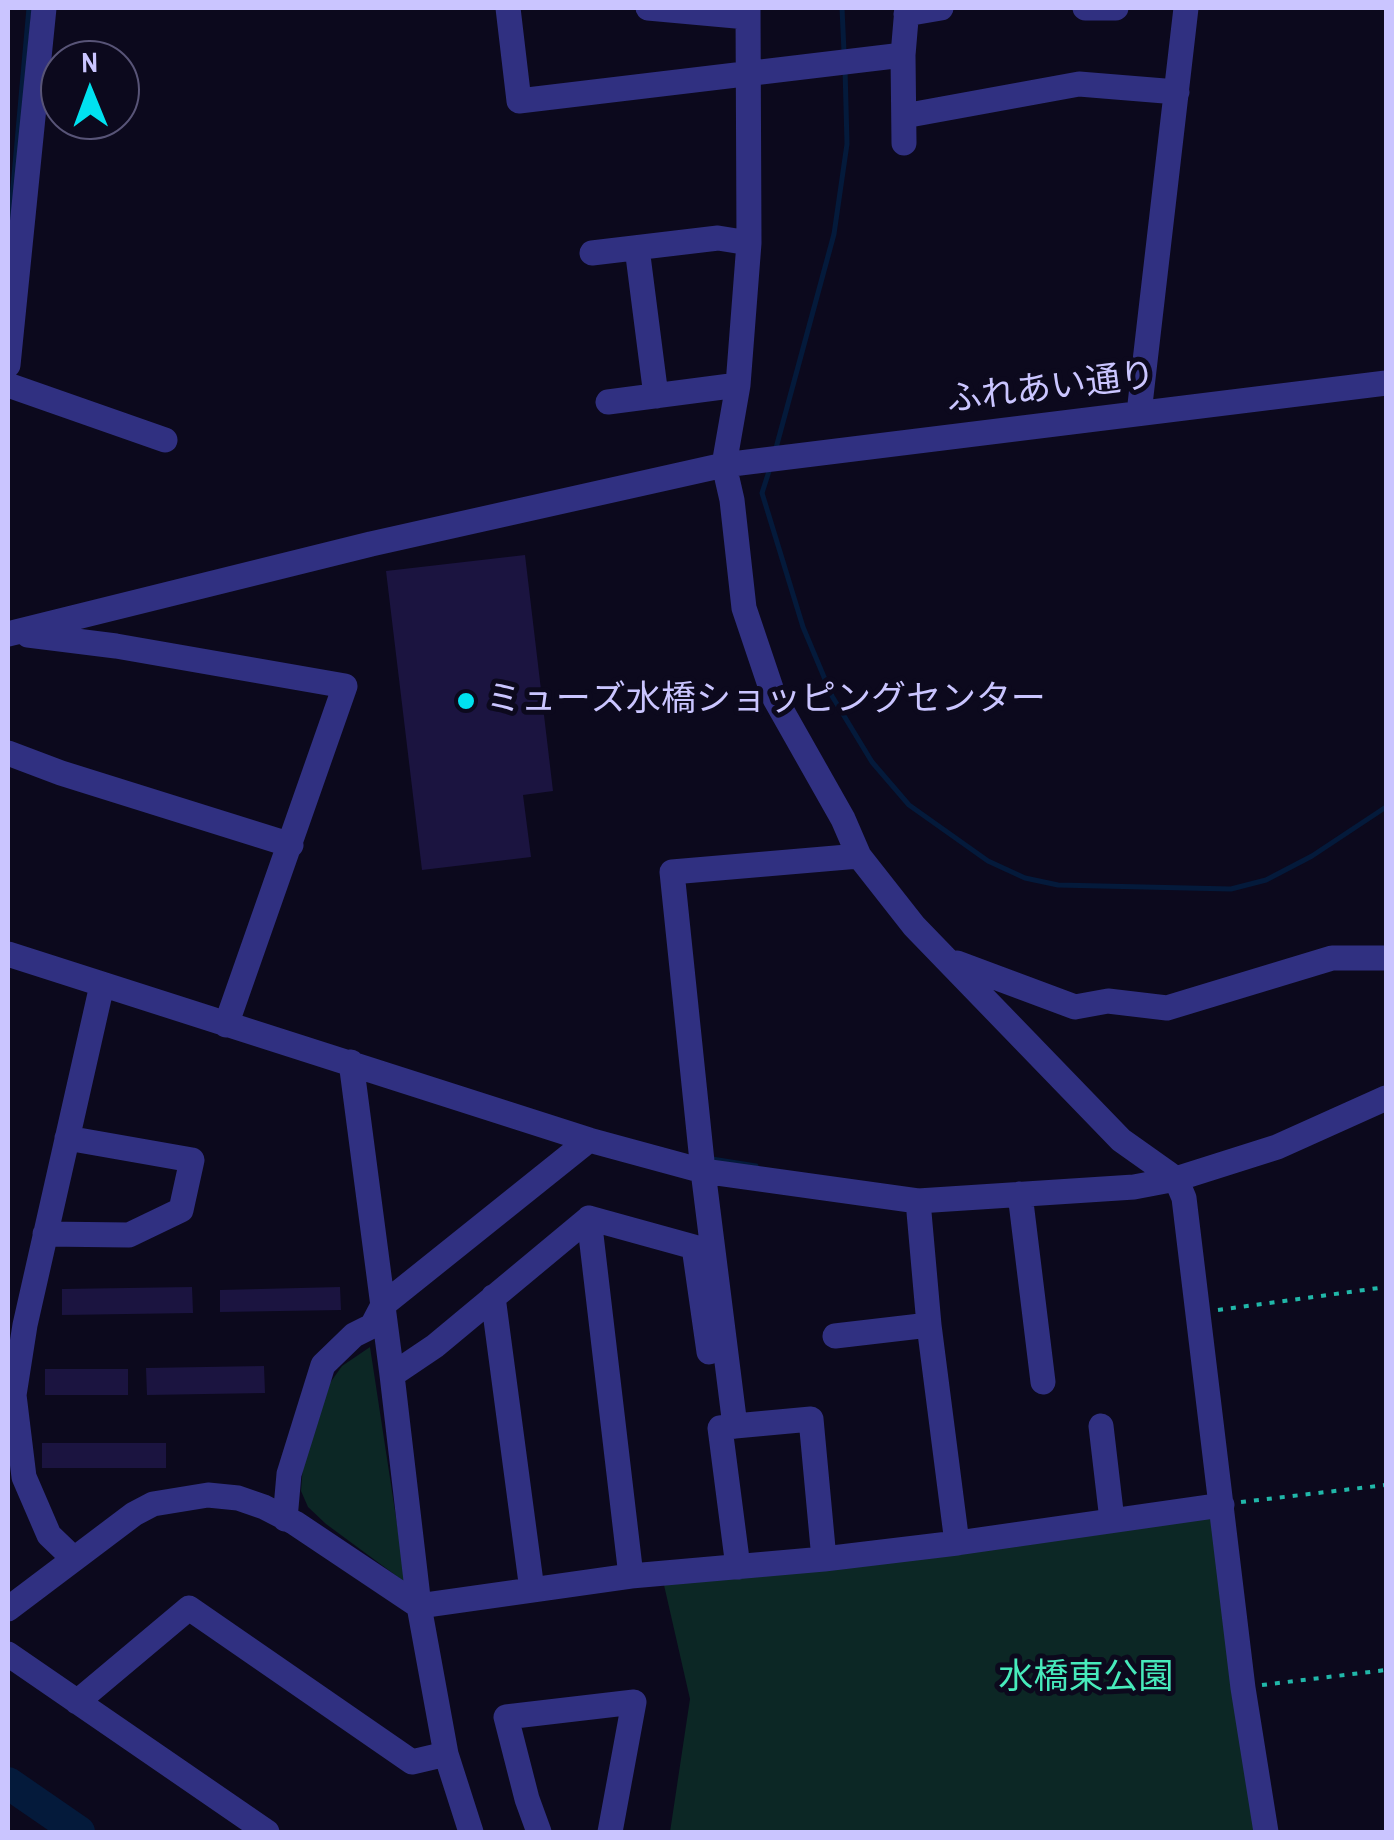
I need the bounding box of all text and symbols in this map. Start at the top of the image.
north arrow [40,40,140,140]
text: N [81,43,98,81]
street label: ふれあい通り [944,355,1158,423]
place label: ミューズ水橋ショッピングセンター [486,680,1046,722]
marker: ミューズ水橋ショッピングセンター [455,690,477,712]
park label: 水橋東公園 [999,1658,1173,1700]

